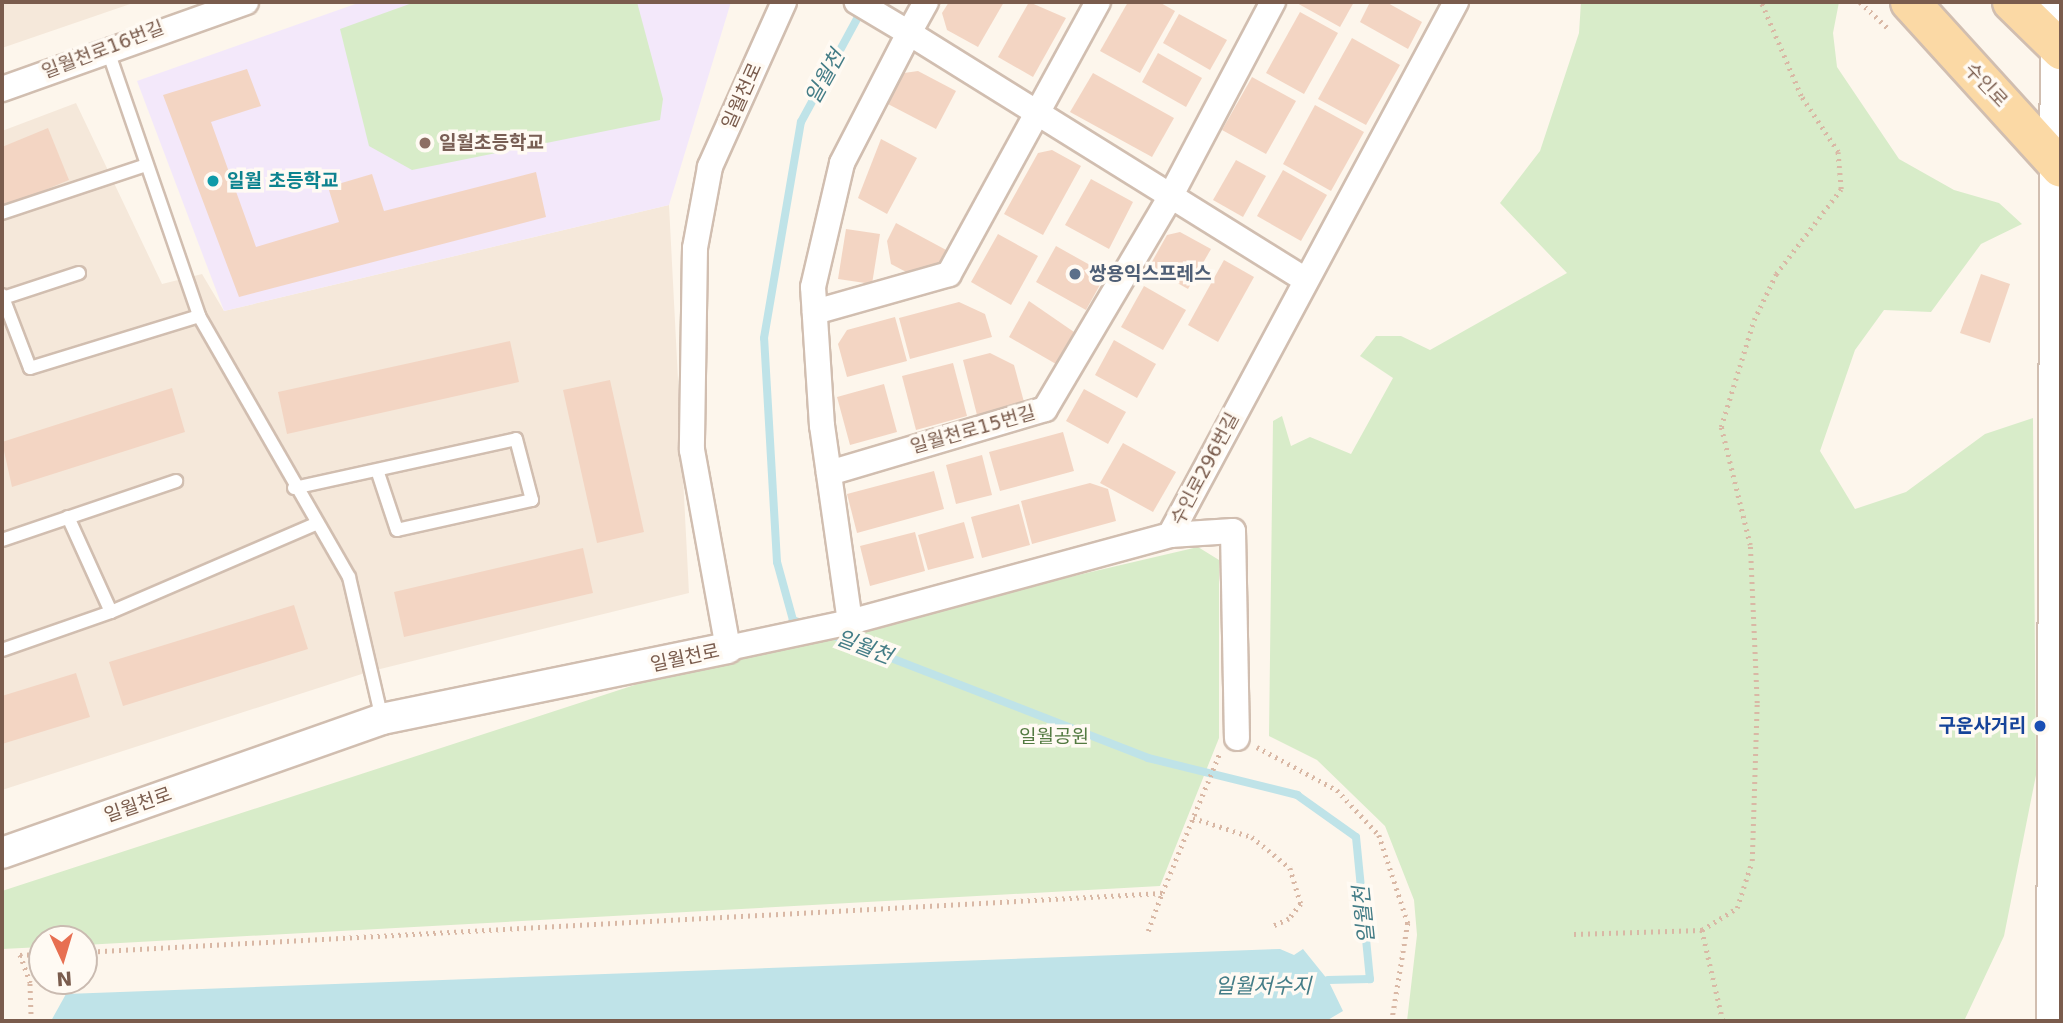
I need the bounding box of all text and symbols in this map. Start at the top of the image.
street label: 일월천로16번길 [39,16,167,84]
water label: 일월천 [800,46,850,108]
street label: 수인로 [1960,58,2012,112]
street label: 일월천로 [717,59,767,133]
place label: 일월초등학교 [439,132,544,154]
marker: 일월초등학교 [417,135,433,151]
place label: 일월 초등학교 [227,170,338,192]
marker: 일월 초등학교 [205,173,221,189]
place label: 쌍용익스프레스 [1089,263,1211,285]
marker: 쌍용익스프레스 [1067,266,1083,282]
street label: 일월천로15번길 [908,401,1038,459]
street label: 수인로296번길 [1166,409,1244,529]
water label: 일월천 [832,625,896,669]
street label: 일월천로 [648,640,722,676]
place label: 구운사거리 [1939,715,2026,737]
marker: 구운사거리 [2032,718,2048,734]
park label: 일월공원 [1019,726,1089,748]
street label: 일월천로 [101,783,175,827]
water label: 일월천 [1348,885,1380,945]
north arrow [28,925,98,995]
text: N [56,967,73,990]
water label: 일월저수지 [1215,973,1311,999]

